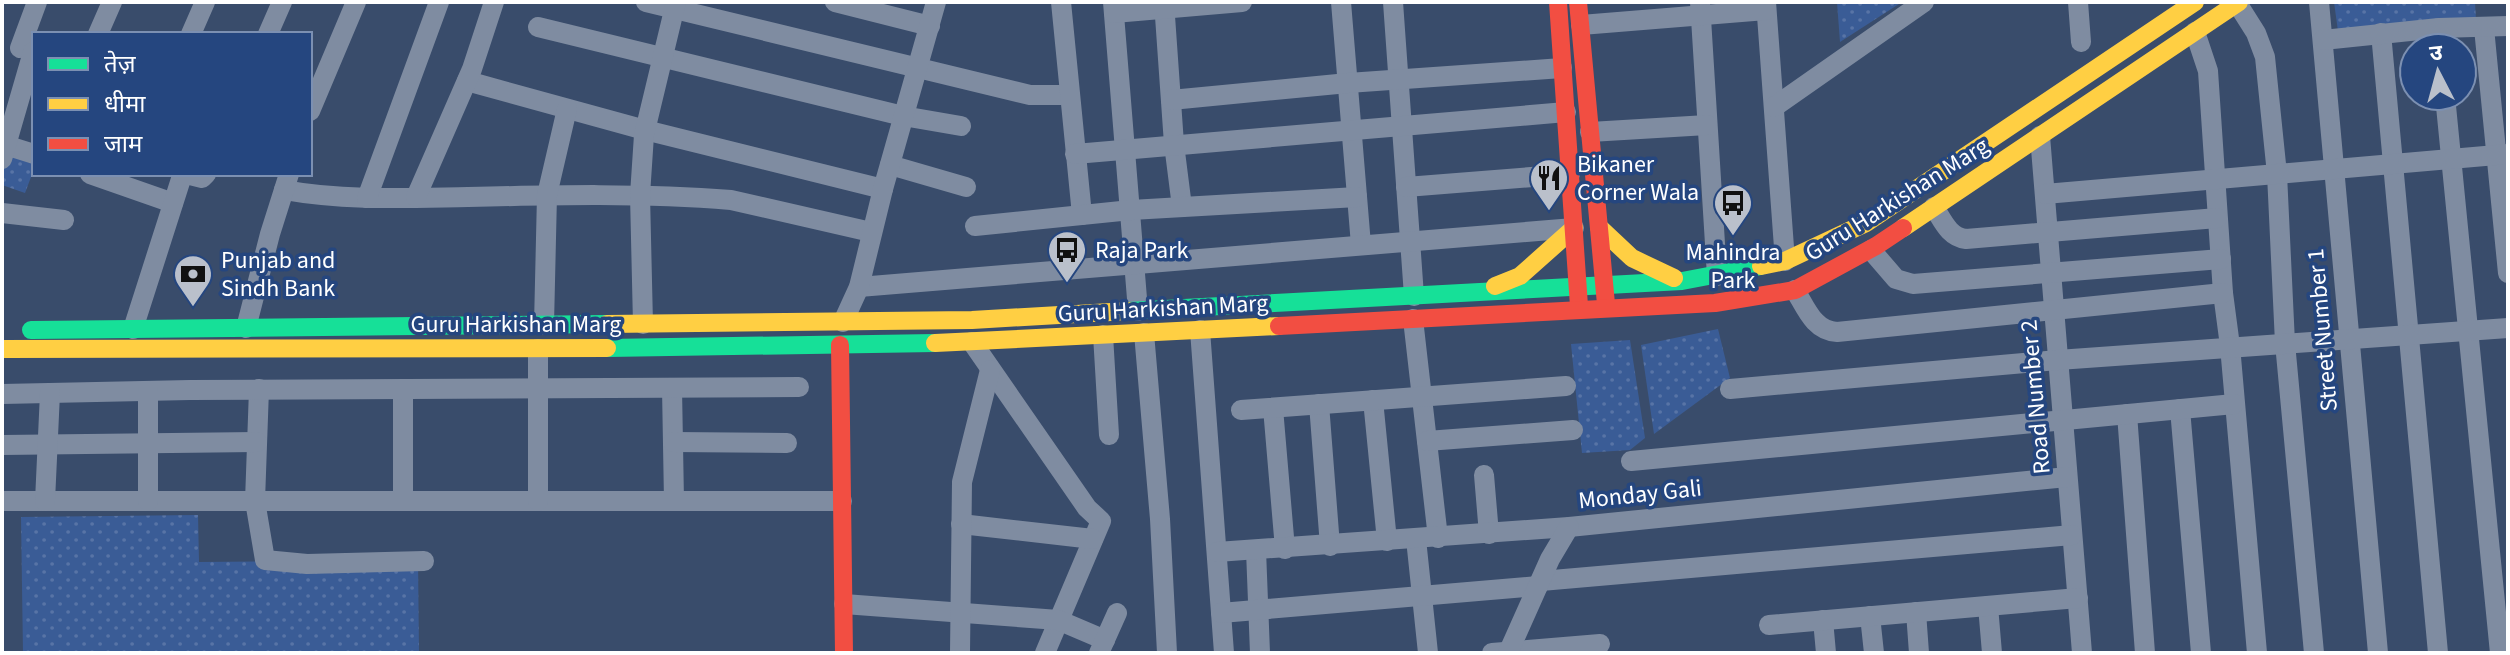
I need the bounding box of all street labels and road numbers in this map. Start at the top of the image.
street label: Guru Harkishan Marg [1799,129,1996,270]
street label: Street Number 1 [2298,247,2347,413]
street label: Guru Harkishan Marg [1057,286,1269,331]
street label: Guru Harkishan Marg [411,307,621,342]
street label: Road Number 2 [2011,318,2060,476]
street label: Monday Gali [1577,471,1704,518]

